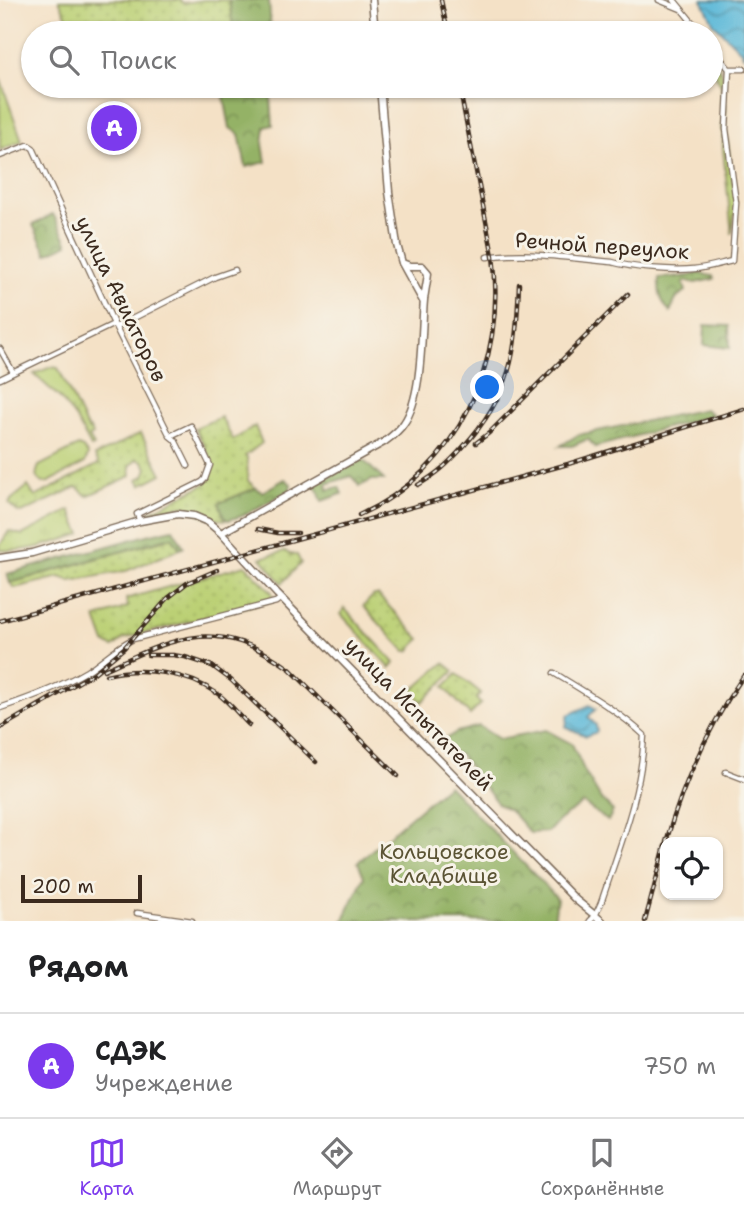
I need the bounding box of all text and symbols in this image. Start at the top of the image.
search box [21,21,723,98]
icon: search [45,41,83,79]
text: Поиск [101,42,177,77]
pin: A [91,102,137,154]
street label: улица Авиаторов [69,211,173,387]
street label: Речной переулок [514,226,690,266]
your location [470,370,504,404]
street label: улица Испытателей [338,631,500,797]
map controls [660,837,723,900]
button: locate [660,837,723,900]
park label: Кольцовское Кладбище [379,838,509,890]
scale bar [21,872,142,904]
text: 200 m [32,874,94,899]
text: Рядом [28,946,128,987]
text: СДЭК [95,1033,166,1068]
text: A [42,1051,60,1081]
text: 750 m [643,1051,716,1081]
text: Учреждение [95,1068,233,1098]
tab: Карта [79,1134,134,1201]
tab: Маршрут [293,1134,381,1201]
tab: Сохранённые [540,1134,665,1201]

